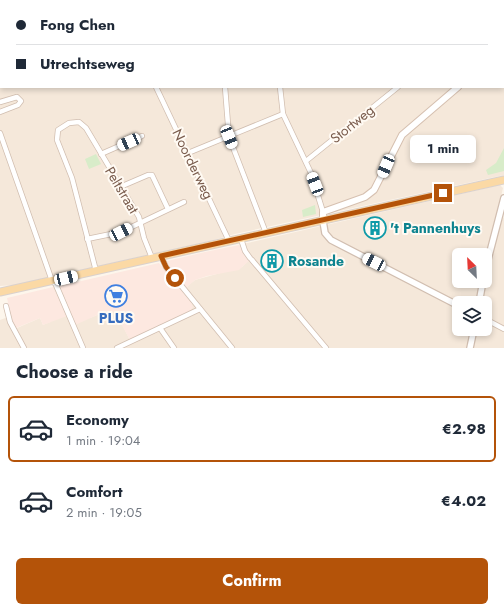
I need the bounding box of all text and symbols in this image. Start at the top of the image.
text: Fong Chen [40,14,115,36]
text: Utrechtseweg [40,53,135,75]
street label: Stortweg [326,100,378,148]
car [219,124,239,150]
street label: Noorderweg [167,126,219,202]
car [116,132,142,152]
callout: 1 min [410,135,476,163]
text: 1 min [427,139,459,158]
car [376,153,396,179]
street label: Peltstraat [100,163,144,218]
car [305,171,325,197]
route end [434,184,452,202]
building icon: 't Pannenhuys [362,215,388,241]
place label: 't Pannenhuys [390,218,481,238]
car [108,221,134,243]
building icon: Rosande [259,248,285,274]
north arrow [452,248,492,288]
map controls [452,248,492,336]
place label: Rosande [288,251,344,271]
car [361,251,387,273]
car [53,269,79,287]
route start [166,269,184,287]
supermarket icon: PLUS [103,283,129,309]
button: layers [452,296,492,336]
place label: PLUS [99,308,134,328]
text: Choose a ride [16,359,133,385]
text: Economy [66,409,129,431]
icon: car [18,411,54,447]
text: €2.98 [442,418,486,440]
text: 1 min · 19:04 [66,431,140,450]
text: Comfort [66,481,123,503]
icon: car [18,483,54,519]
text: €4.02 [441,490,486,512]
text: 2 min · 19:05 [66,503,142,522]
button: Confirm [16,558,488,604]

